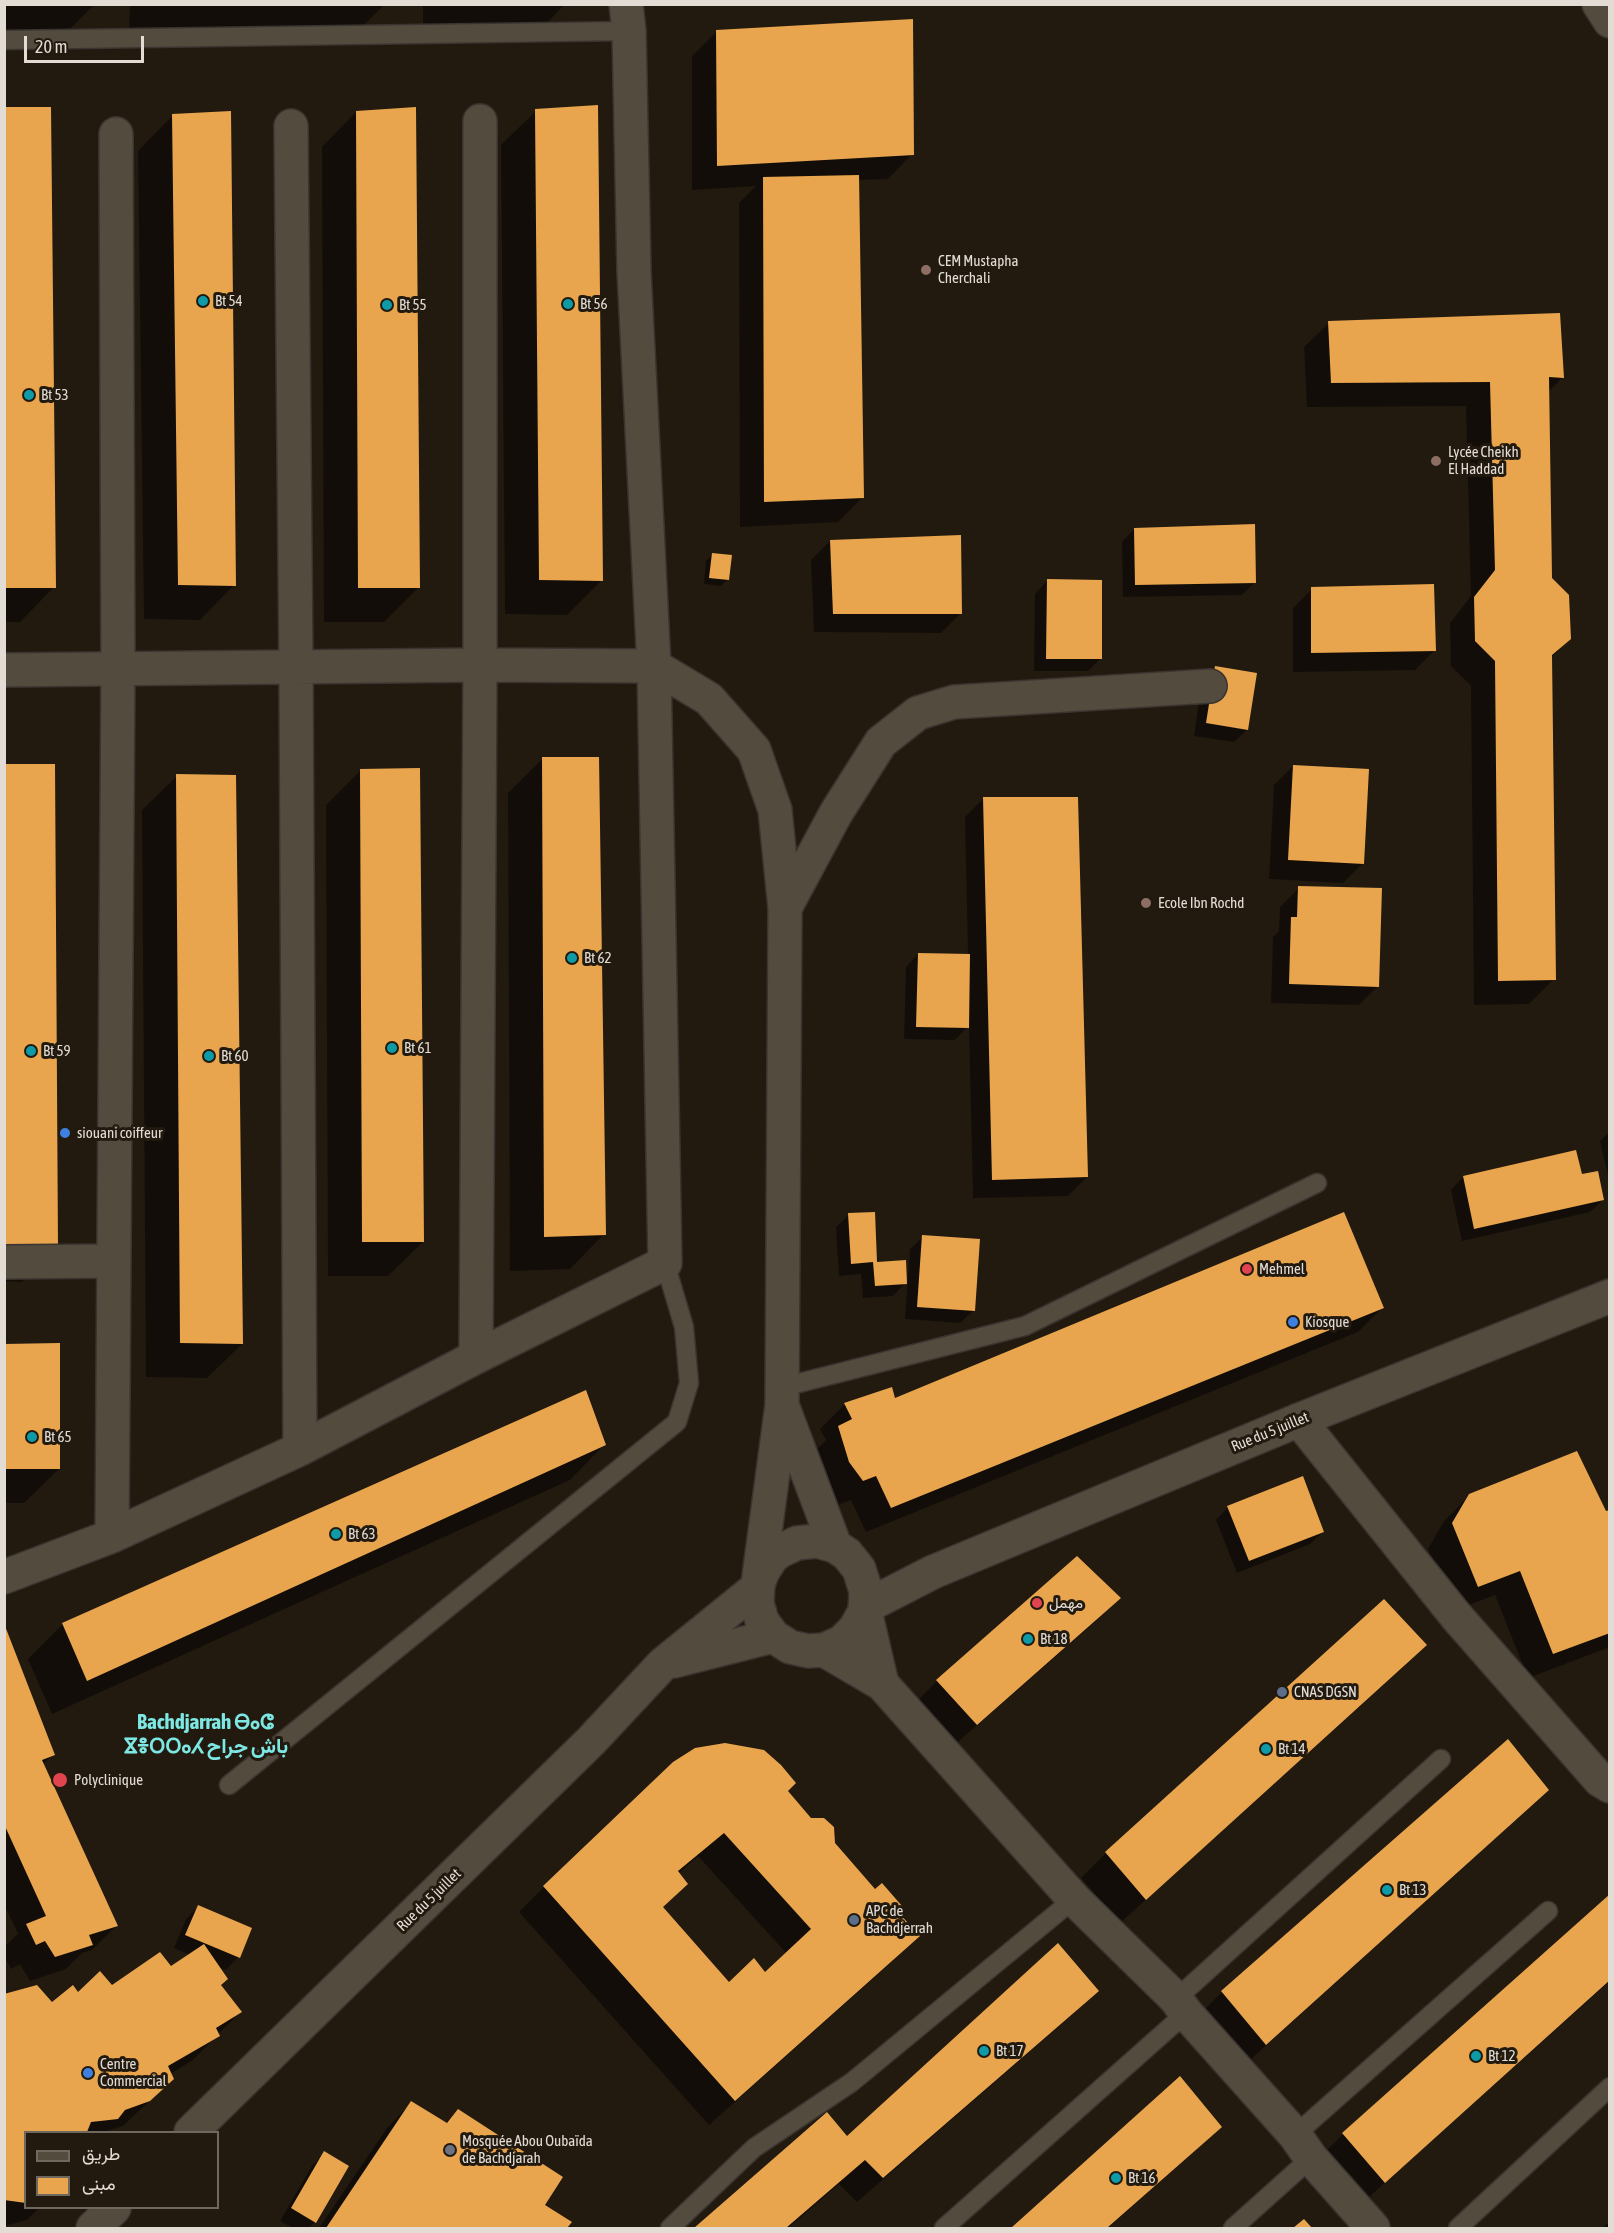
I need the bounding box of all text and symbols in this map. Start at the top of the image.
scale bar [27,24,147,62]
text: 20 m [35,36,67,57]
place label: CEM Mustapha Cherchali [938,252,1018,287]
marker: CEM Mustapha Cherchali [919,263,933,277]
place label: Bt 54 [215,292,243,310]
marker: Bt 54 [196,294,210,308]
place label: Bt 56 [580,295,608,313]
place label: Bt 55 [399,296,427,314]
marker: Bt 56 [561,297,575,311]
marker: Bt 55 [380,298,394,312]
place label: Bt 53 [41,386,69,404]
marker: Bt 53 [22,388,36,402]
place label: Lycée Cheikh El Haddad [1448,443,1519,478]
marker: Lycée Cheikh El Haddad [1429,454,1443,468]
place label: Ecole Ibn Rochd [1158,894,1244,912]
marker: Ecole Ibn Rochd [1139,896,1153,910]
place label: Bt 62 [584,949,612,967]
marker: Bt 62 [565,951,579,965]
place label: Bt 61 [404,1039,432,1057]
marker: Bt 61 [385,1041,399,1055]
place label: Bt 59 [43,1042,71,1060]
marker: Bt 59 [24,1044,38,1058]
place label: Bt 60 [221,1047,249,1065]
marker: Bt 60 [202,1049,216,1063]
place label: siouani coiffeur [77,1124,162,1142]
marker: siouani coiffeur [58,1126,72,1140]
place label: Mehmel [1259,1260,1305,1278]
marker: Mehmel [1240,1262,1254,1276]
place label: Kiosque [1305,1313,1349,1331]
marker: Kiosque [1286,1315,1300,1329]
street label: Rue du 5 juillet [1229,1408,1311,1456]
place label: Bt 65 [44,1428,72,1446]
marker: Bt 65 [25,1430,39,1444]
place label: Bt 63 [348,1525,376,1543]
marker: Bt 63 [329,1527,343,1541]
place label: مهمل [1049,1594,1083,1612]
marker: مهمل [1030,1596,1044,1610]
place label: Bt 18 [1040,1630,1068,1648]
marker: Bt 18 [1021,1632,1035,1646]
place label: CNAS DGSN [1294,1683,1357,1701]
marker: CNAS DGSN [1275,1685,1289,1699]
district label: Bachdjarrah ⴱⴰⵛ ⴵⴻⵔⵔⴰⵃ باش جراح [124,1709,288,1759]
place label: Bt 14 [1278,1740,1306,1758]
marker: Bt 14 [1259,1742,1273,1756]
marker: Polyclinique [51,1771,69,1789]
place label: Polyclinique [74,1771,143,1789]
street label: Rue du 5 juillet [393,1865,465,1935]
place label: Bt 13 [1399,1881,1427,1899]
marker: Bt 13 [1380,1883,1394,1897]
place label: APC de Bachdjerrah [866,1902,933,1937]
marker: APC de Bachdjerrah [847,1913,861,1927]
place label: Bt 17 [996,2042,1024,2060]
marker: Bt 17 [977,2044,991,2058]
place label: Bt 12 [1488,2047,1516,2065]
marker: Bt 12 [1469,2049,1483,2063]
place label: Centre Commercial [100,2055,167,2090]
marker: Centre Commercial [81,2066,95,2080]
legend [24,2131,219,2209]
place label: Mosquée Abou Oubaïda de Bachdjarah [462,2132,593,2167]
text: طريق [82,2143,120,2164]
marker: Mosquée Abou Oubaïda de Bachdjarah [443,2143,457,2157]
place label: Bt 16 [1128,2169,1156,2187]
marker: Bt 16 [1109,2171,1123,2185]
text: مبنى [82,2173,116,2194]

